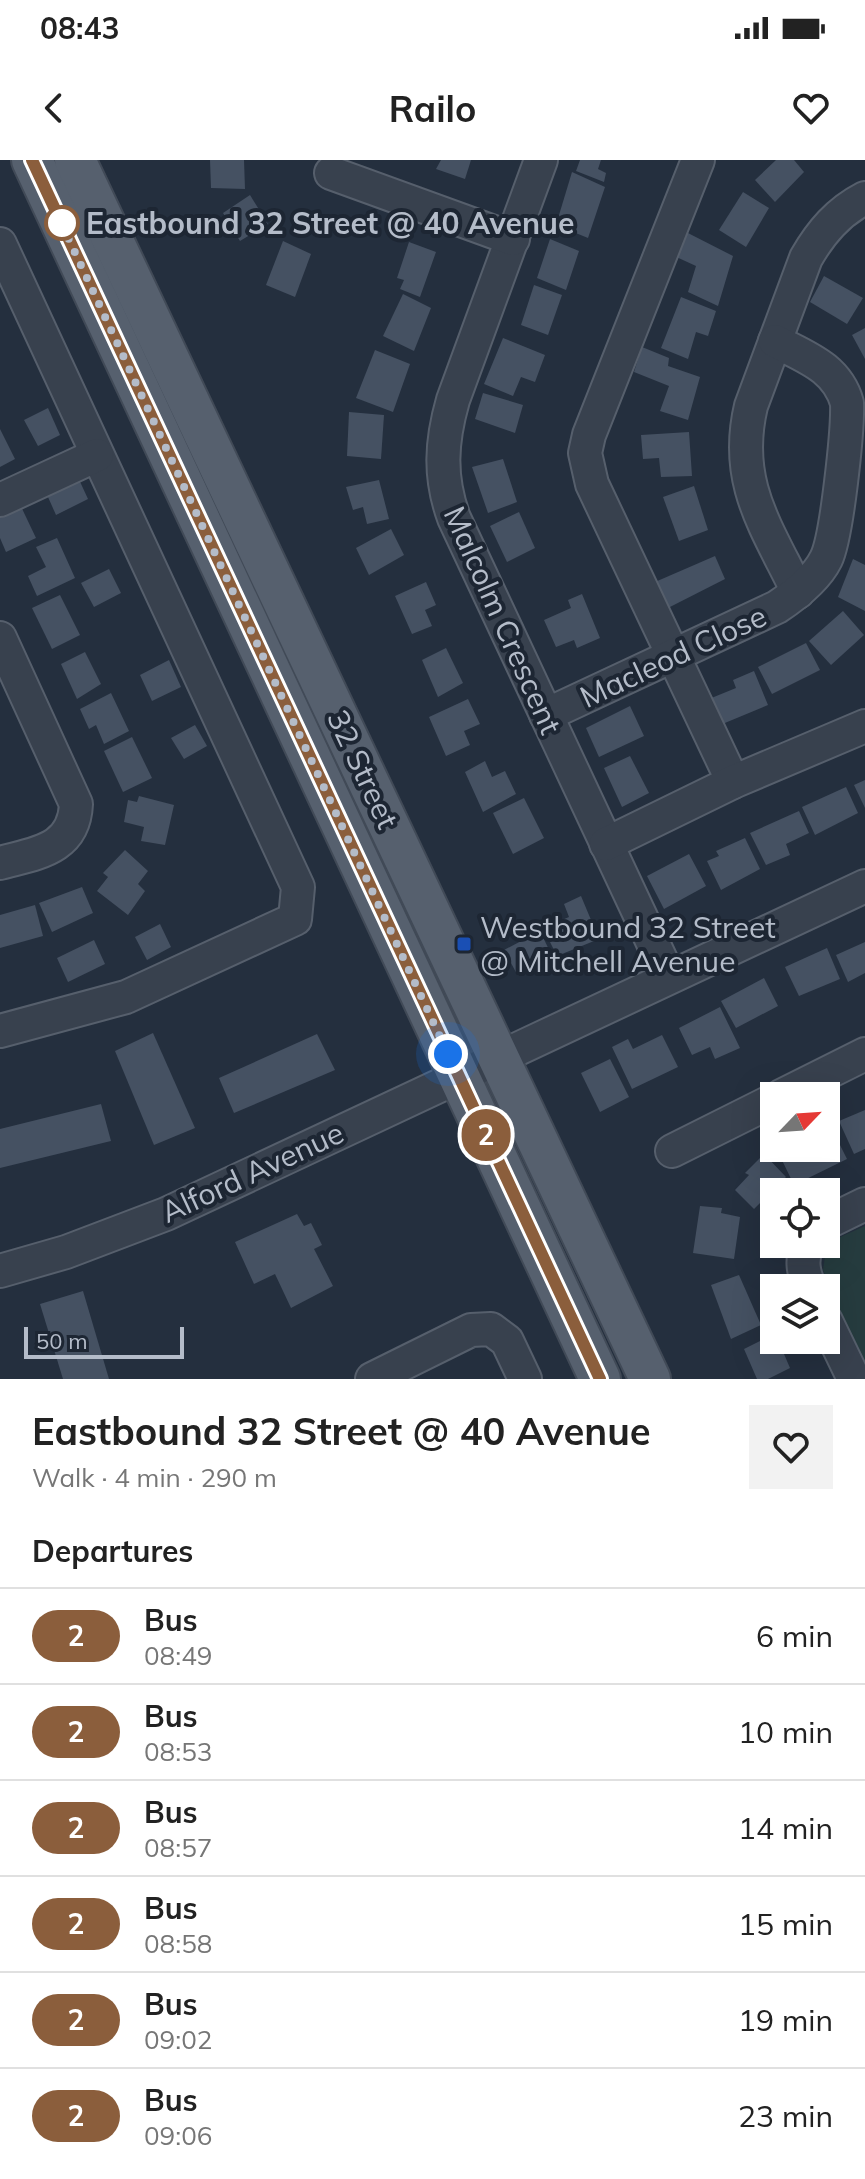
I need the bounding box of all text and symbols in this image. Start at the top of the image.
text: 08:43 [40,9,119,47]
icon: back [32,86,76,130]
text: Railo [389,86,476,131]
icon: heart [789,86,833,130]
place label: Eastbound 32 Street @ 40 Avenue [86,204,574,242]
marker: Eastbound 32 Street @ 40 Avenue [45,206,79,240]
street label: Malcolm Crescent [436,500,570,740]
street label: Macleod Close [574,596,772,716]
street label: 32 Street [319,704,407,834]
place label: Westbound 32 Street @ Mitchell Avenue [480,908,776,980]
marker: Westbound 32 Street @ Mitchell Avenue [455,935,473,953]
your location [428,1034,468,1074]
north arrow [760,1082,840,1162]
map controls [760,1082,840,1354]
line badge: 2 [460,1109,512,1161]
street label: Alford Avenue [155,1113,349,1231]
text: 2 [478,1117,494,1152]
button: locate [760,1178,840,1258]
button: layers [760,1274,840,1354]
scale bar [24,1323,184,1359]
text: 50 m [36,1327,87,1355]
button: heart [749,1405,833,1489]
text: Eastbound 32 Street @ 40 Avenue [32,1407,651,1455]
text: Walk · 4 min · 290 m [32,1461,277,1494]
text: Departures [32,1532,193,1570]
text: Bus [144,1601,198,1639]
text: 6 min [756,1617,833,1655]
text: 2 [68,1618,84,1653]
text: 08:49 [144,1639,212,1672]
text: Bus [144,1697,198,1735]
text: 10 min [738,1713,833,1751]
text: 2 [68,1714,84,1749]
text: 08:53 [144,1735,212,1768]
text: Bus [144,1793,198,1831]
text: 14 min [738,1809,833,1847]
text: 2 [68,1810,84,1845]
text: 08:57 [144,1831,212,1864]
text: Bus [144,1889,198,1927]
text: 15 min [738,1905,833,1943]
text: 2 [68,1906,84,1941]
text: 08:58 [144,1927,212,1960]
text: Bus [144,1985,198,2023]
text: 19 min [738,2001,833,2039]
text: 2 [68,2002,84,2037]
text: 09:02 [144,2023,212,2056]
text: Bus [144,2081,198,2119]
text: 23 min [738,2097,833,2135]
text: 2 [68,2098,84,2133]
text: 09:06 [144,2119,212,2152]

